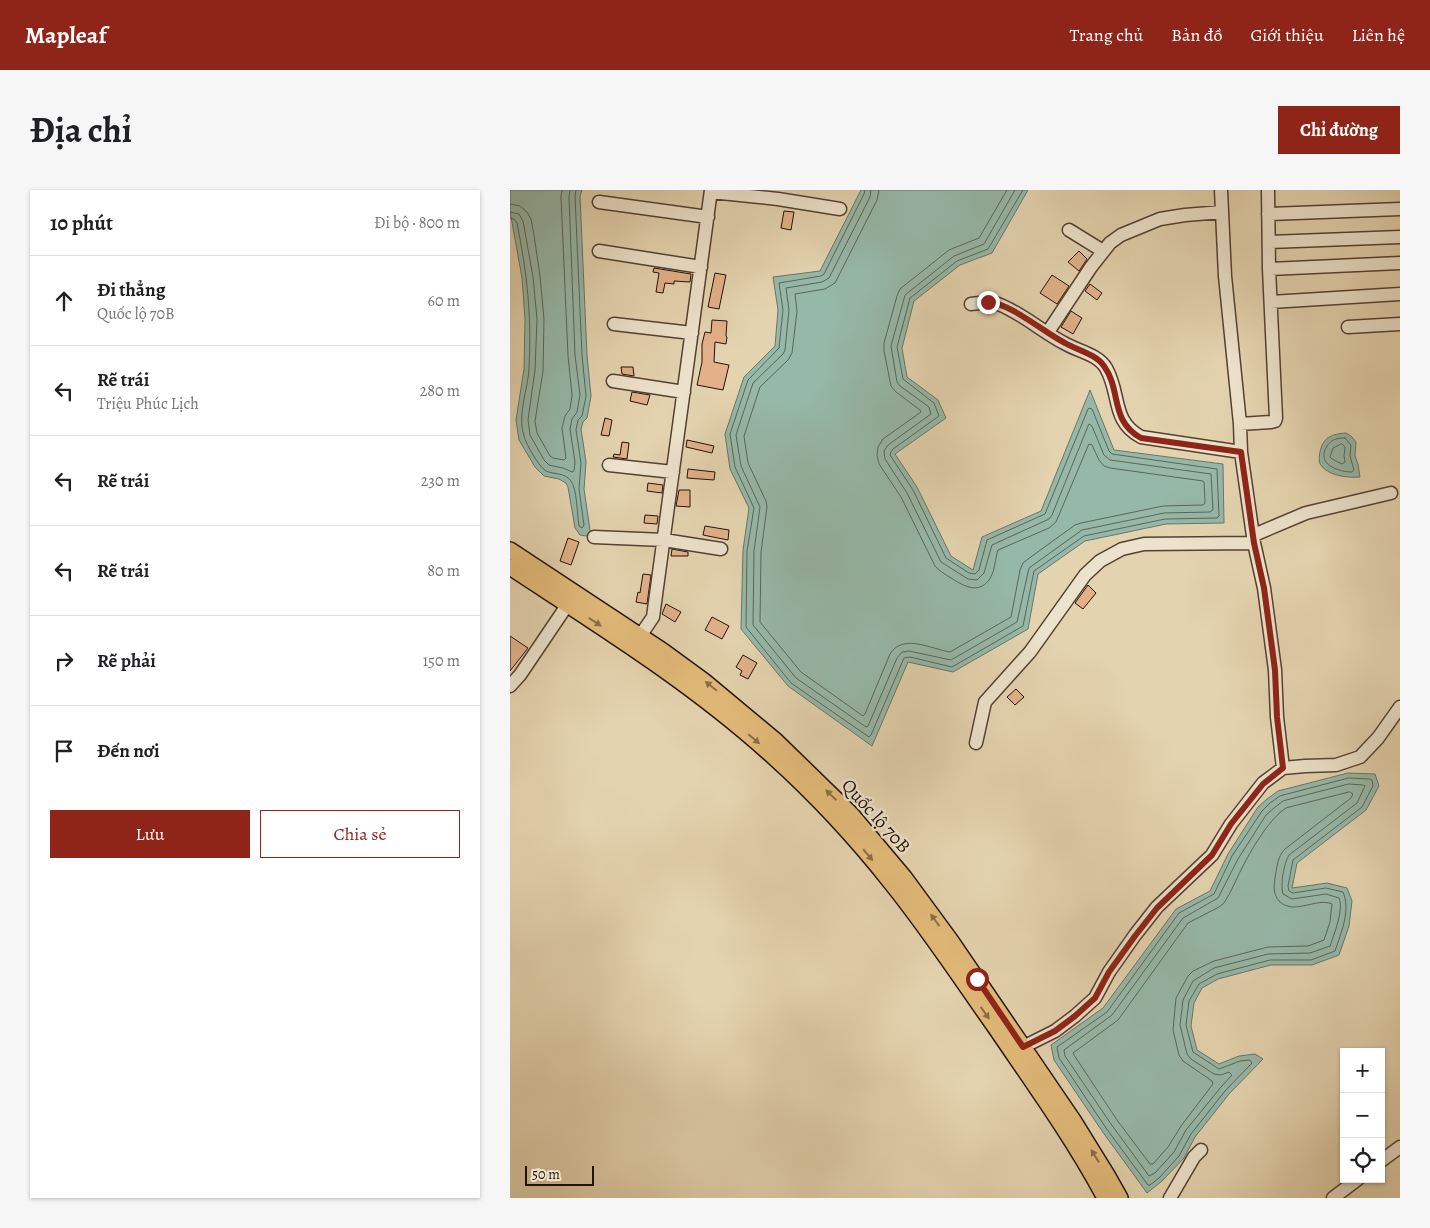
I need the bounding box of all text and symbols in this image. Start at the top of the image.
text: Mapleaf [25,19,107,51]
text: Trang chủ [1069,23,1143,47]
text: Bản đồ [1171,23,1223,47]
text: Giới thiệu [1251,23,1324,47]
text: Liên hệ [1352,23,1405,47]
text: Địa chỉ [30,106,132,154]
button: Chỉ đường [1278,106,1400,154]
text: 10 phút [50,209,113,237]
text: Đi bộ · 800 m [374,212,460,234]
text: Đi thẳng [97,277,165,303]
icon: ahead [50,287,78,315]
text: 60 m [428,290,460,312]
route end [977,291,1000,314]
text: Quốc lộ 70B [97,303,175,325]
text: Rẽ trái [97,367,149,393]
icon: left [50,377,78,405]
text: 280 m [420,380,460,402]
text: Triệu Phúc Lịch [97,393,199,415]
icon: left [50,467,78,495]
text: Rẽ trái [97,468,149,494]
text: 230 m [421,470,460,492]
icon: left [50,557,78,585]
text: Rẽ trái [97,558,149,584]
text: 80 m [427,560,460,582]
one-way arrow [588,618,601,627]
icon: right [50,647,78,675]
text: Rẽ phải [97,648,156,674]
text: 150 m [423,650,460,672]
one-way arrow [705,681,718,692]
one-way arrow [747,733,759,745]
icon: arrive [50,737,78,765]
text: Đến nơi [97,738,159,764]
street label: Quốc lộ 70B [836,773,916,859]
one-way arrow [826,790,838,802]
button: Lưu [50,810,250,858]
button: Chia sẻ [260,810,460,858]
one-way arrow [862,848,873,861]
one-way arrow [930,914,941,927]
route start [966,968,989,991]
one-way arrow [980,1006,990,1020]
map controls [1340,1048,1385,1183]
button: + [1340,1048,1385,1093]
button: − [1340,1093,1385,1138]
button: locate [1340,1138,1385,1183]
one-way arrow [1091,1149,1100,1162]
scale bar [525,1163,594,1186]
text: 50 m [532,1165,560,1184]

